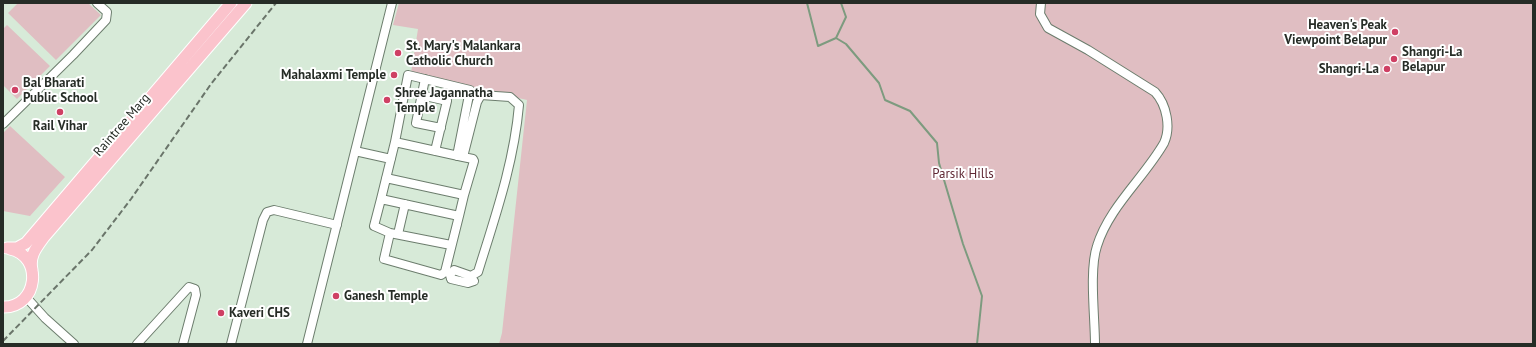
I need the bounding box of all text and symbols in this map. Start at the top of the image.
place label: Heaven's Peak Viewpoint Belapur [1284,17,1387,48]
marker: Heaven's Peak Viewpoint Belapur [1390,27,1400,37]
place label: St. Mary's Malankara Catholic Church [406,38,521,69]
place label: Shangri-La Belapur [1402,44,1462,75]
marker: St. Mary's Malankara Catholic Church [393,48,403,58]
marker: Shangri-La Belapur [1389,54,1399,64]
place label: Shangri-La [1319,61,1379,77]
marker: Shangri-La [1382,64,1392,74]
place label: Mahalaxmi Temple [281,67,386,83]
marker: Mahalaxmi Temple [389,70,399,80]
place label: Bal Bharati Public School [23,75,98,106]
marker: Bal Bharati Public School [10,85,20,95]
place label: Shree Jagannatha Temple [395,85,493,116]
street label: Raintree Marg [90,90,154,160]
marker: Shree Jagannatha Temple [382,95,392,105]
marker: Rail Vihar [55,107,65,117]
place label: Rail Vihar [33,118,87,134]
park label: Parsik Hills [932,166,994,182]
place label: Ganesh Temple [344,288,428,304]
marker: Ganesh Temple [331,291,341,301]
place label: Kaveri CHS [229,305,290,321]
marker: Kaveri CHS [216,308,226,318]

